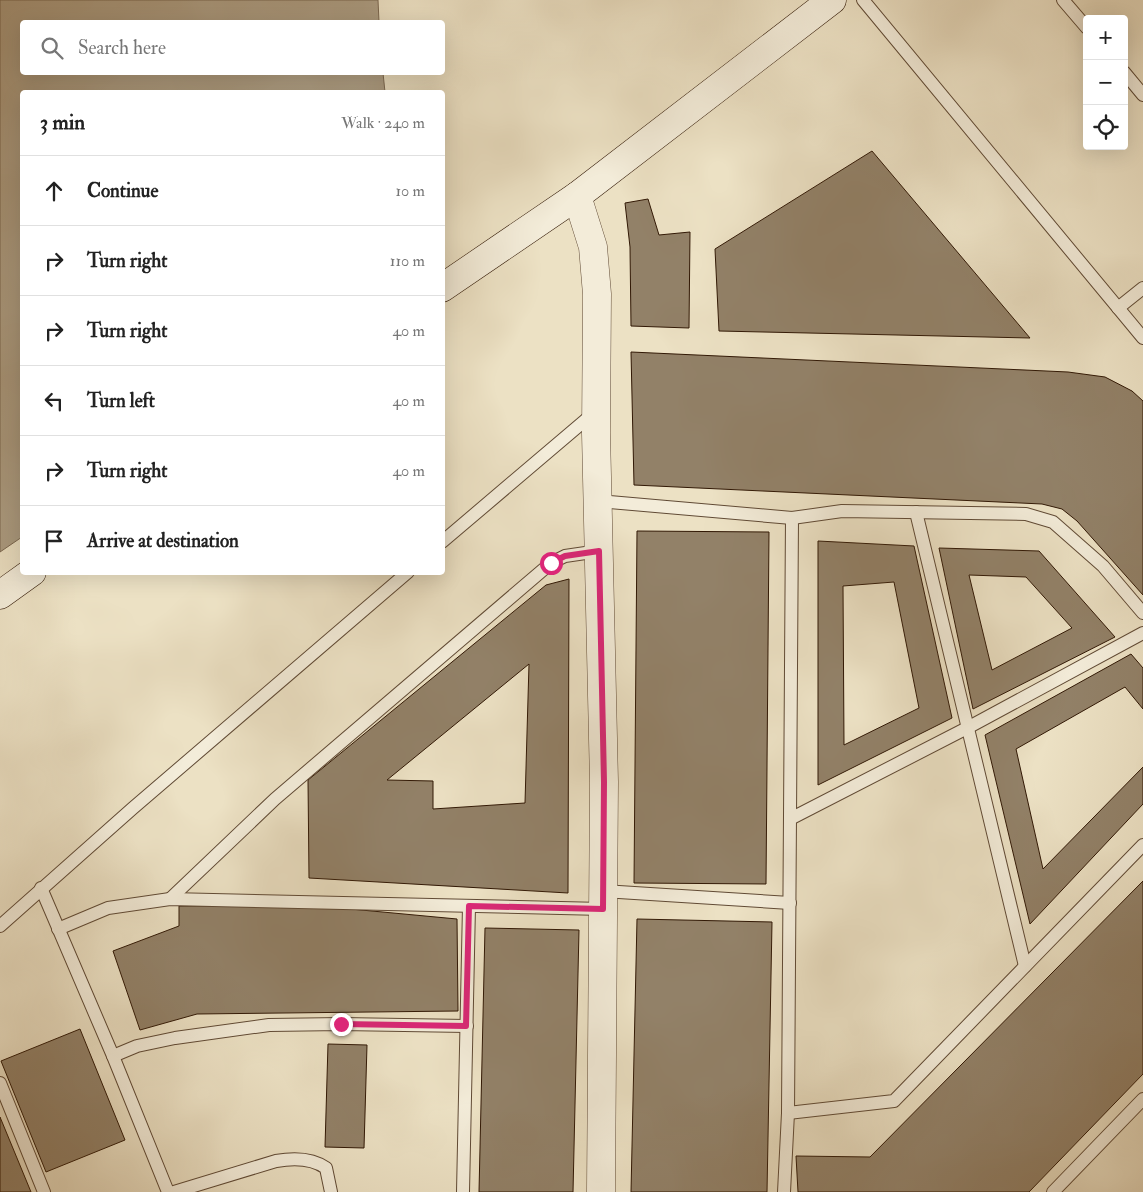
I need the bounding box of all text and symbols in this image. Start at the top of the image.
map controls [1083,15,1128,150]
button: + [1083,15,1128,60]
search box [20,20,445,75]
icon: search [38,34,66,62]
text: Search here [78,36,166,60]
button: − [1083,60,1128,105]
button: locate [1083,105,1128,150]
text: 3 min [40,109,85,136]
text: Walk · 240 m [341,113,425,133]
icon: ahead [40,177,68,205]
text: Continue [87,179,158,203]
text: 10 m [395,181,425,201]
icon: right [40,247,68,275]
text: Turn right [87,249,167,273]
text: 110 m [390,251,425,271]
icon: right [40,317,68,345]
text: Turn right [87,319,167,343]
text: 40 m [392,321,425,341]
icon: left [40,387,68,415]
text: Turn left [87,389,155,413]
text: 40 m [392,391,425,411]
icon: right [40,457,68,485]
text: Turn right [87,459,167,483]
text: 40 m [392,461,425,481]
icon: arrive [40,527,68,555]
text: Arrive at destination [87,529,239,553]
route start [540,552,563,575]
route end [330,1013,353,1036]

